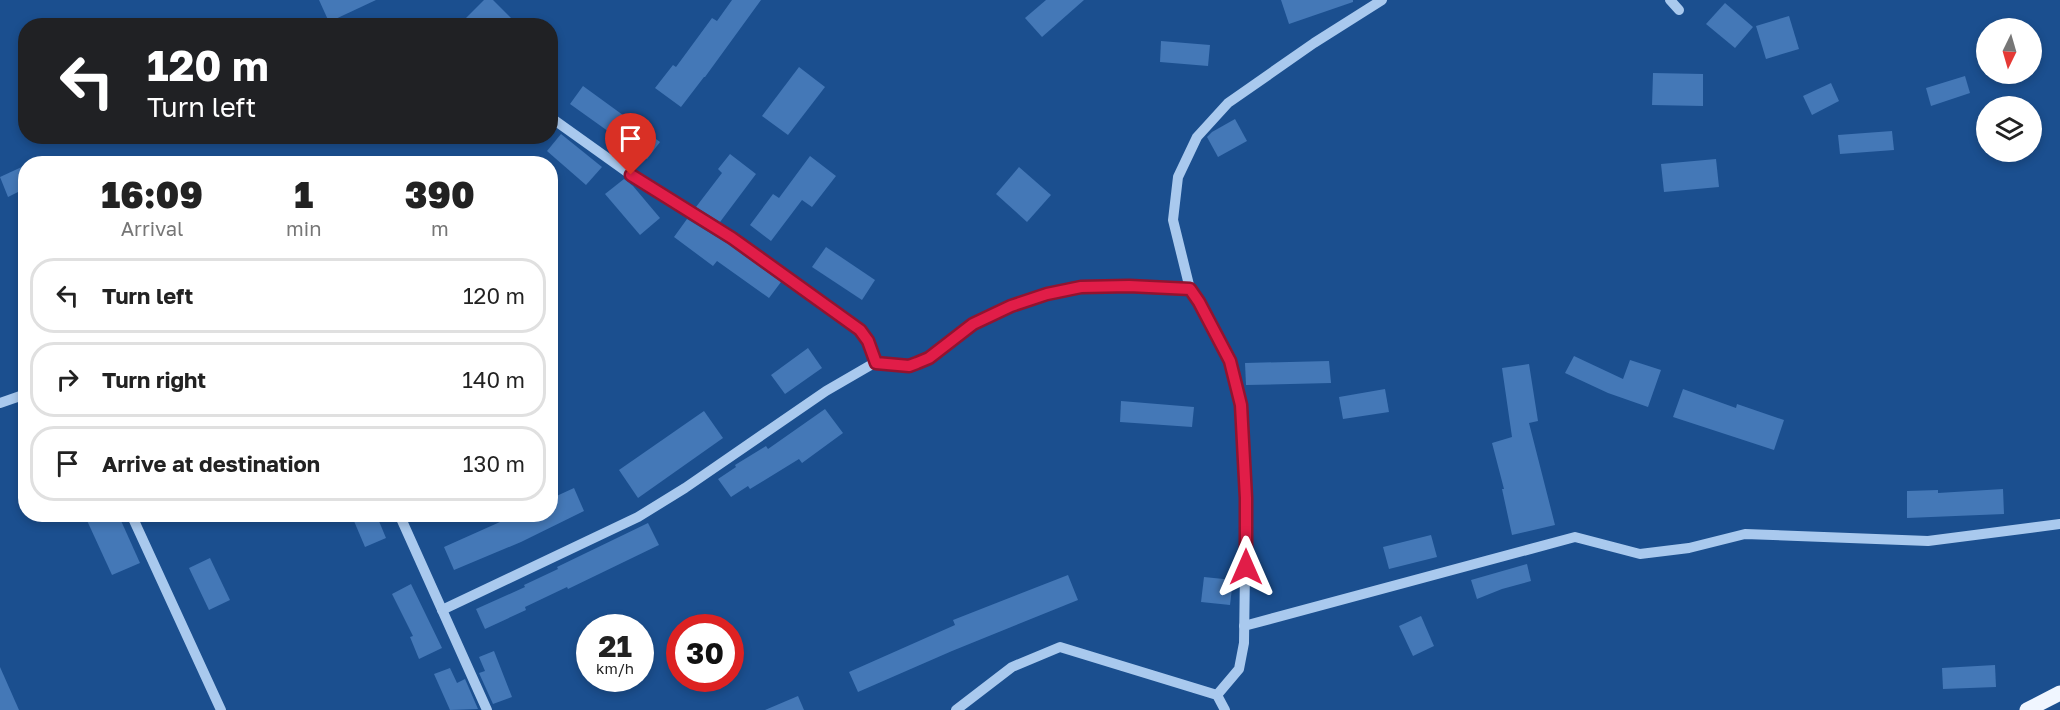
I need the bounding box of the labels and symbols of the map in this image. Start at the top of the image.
north arrow [1976,18,2042,84]
pin [605,113,656,175]
position arrow [1214,535,1278,599]
speed limit sign: 30 [666,614,744,692]

